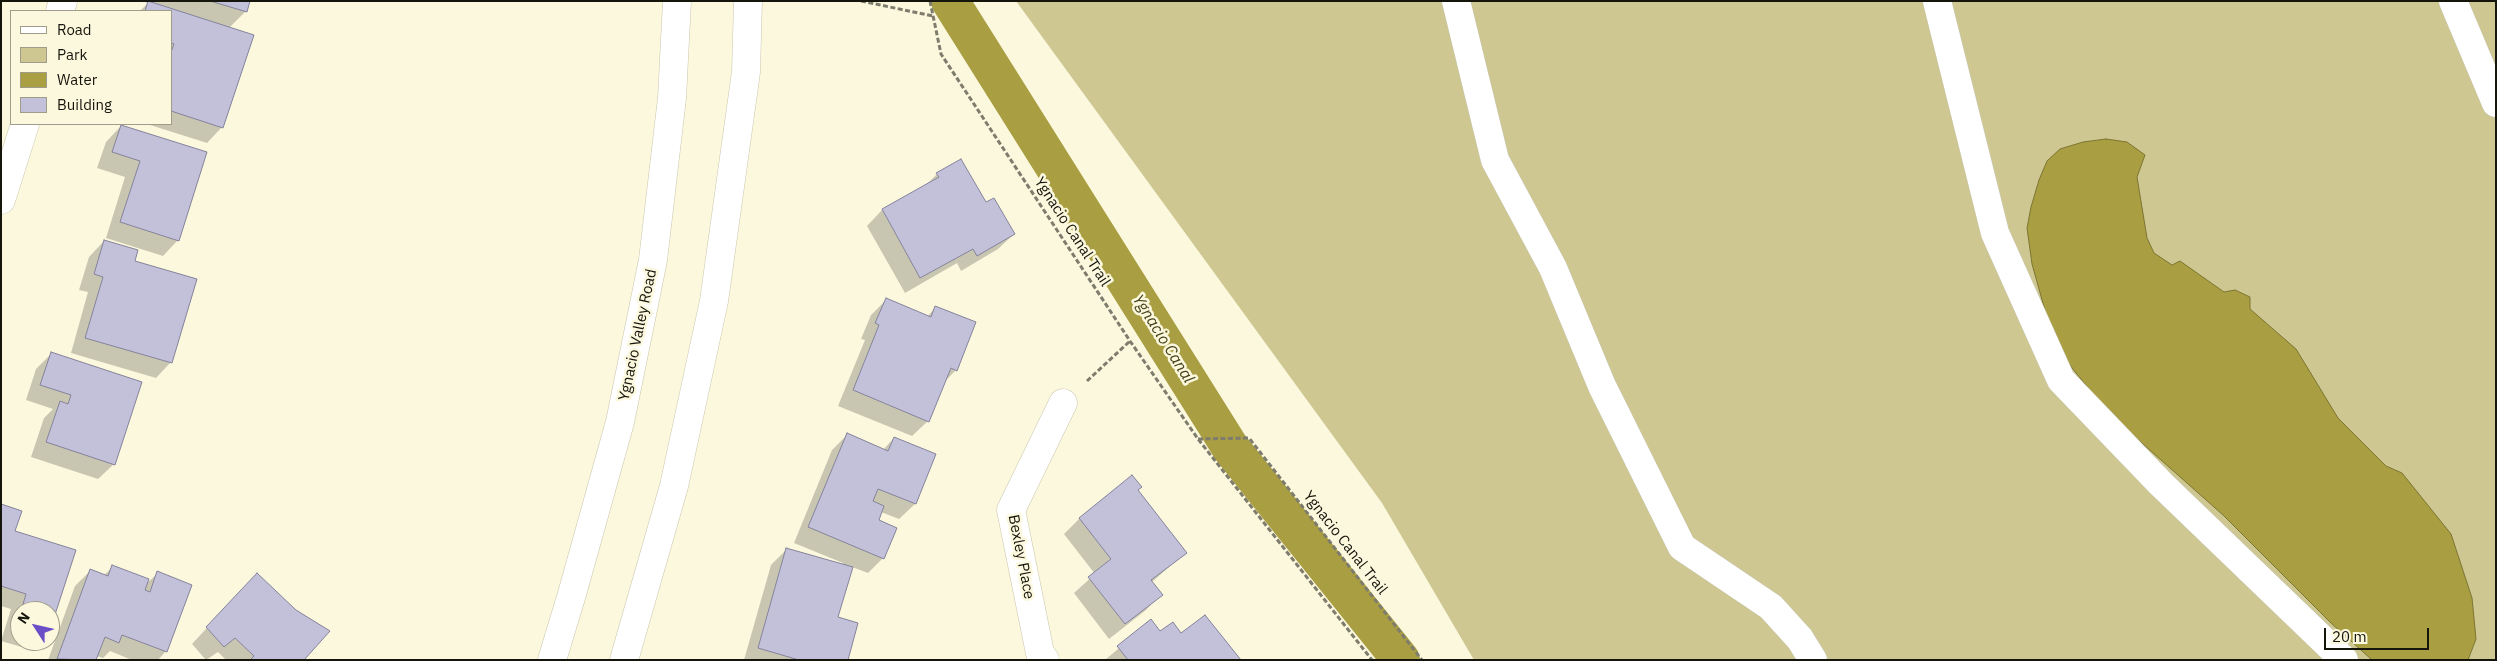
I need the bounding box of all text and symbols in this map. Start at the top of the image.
legend [10,10,172,125]
text: Road [57,20,92,39]
text: Park [57,45,87,64]
text: Water [57,70,97,89]
text: Building [57,95,112,114]
street label: Ygnacio Canal Trail [1030,174,1114,290]
street label: Ygnacio Valley Road [615,267,661,403]
water label: Ygnacio Canal [1128,291,1198,387]
street label: Ygnacio Canal Trail [1299,488,1391,598]
street label: Bexley Place [1004,513,1038,601]
north arrow [10,601,60,651]
text: N [13,609,34,627]
scale bar [2327,618,2432,650]
text: 20 m [2332,627,2367,646]

